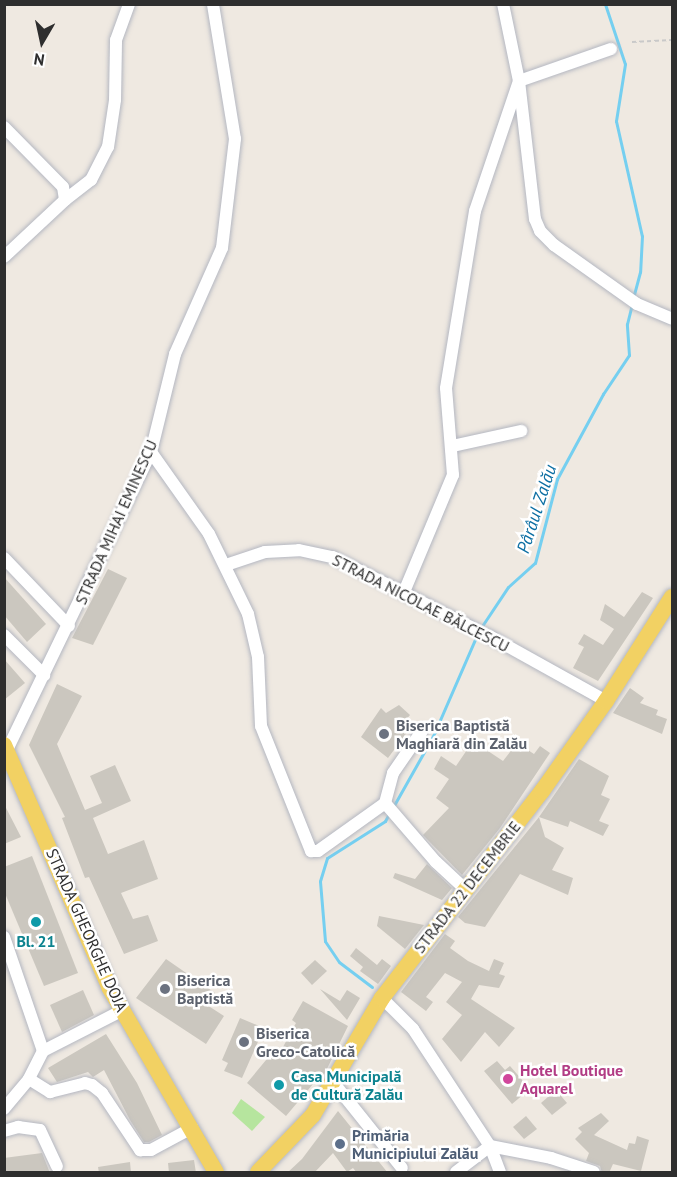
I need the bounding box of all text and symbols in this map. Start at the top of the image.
north arrow [12,12,72,72]
text: N [32,49,46,70]
street label: STRADA MIHAI EMINESCU [71,436,161,608]
water label: Pârâul Zalău [512,462,562,556]
street label: STRADA NICOLAE BĂLCESCU [329,550,513,656]
place label: Biserica Baptistă Maghiară din Zalău [396,715,527,753]
marker: Biserica Baptistă Maghiară din Zalău [377,727,391,741]
street label: STRADA 22 DECEMBRIE [409,817,525,957]
street label: STRADA GHEORGHE DOJA [42,845,132,1015]
marker: Bl. 21 [29,915,43,929]
place label: Bl. 21 [16,931,56,951]
place label: Biserica Baptistă [177,970,233,1008]
marker: Biserica Baptistă [158,982,172,996]
place label: Biserica Greco-Catolică [256,1023,355,1061]
marker: Biserica Greco-Catolică [237,1035,251,1049]
place label: Hotel Boutique Aquarel [520,1060,623,1098]
place label: Casa Municipală de Cultură Zalău [291,1066,403,1104]
marker: Hotel Boutique Aquarel [501,1072,515,1086]
marker: Casa Municipală de Cultură Zalău [272,1078,286,1092]
place label: Primăria Municipiului Zalău [352,1125,479,1163]
marker: Primăria Municipiului Zalău [333,1137,347,1151]

